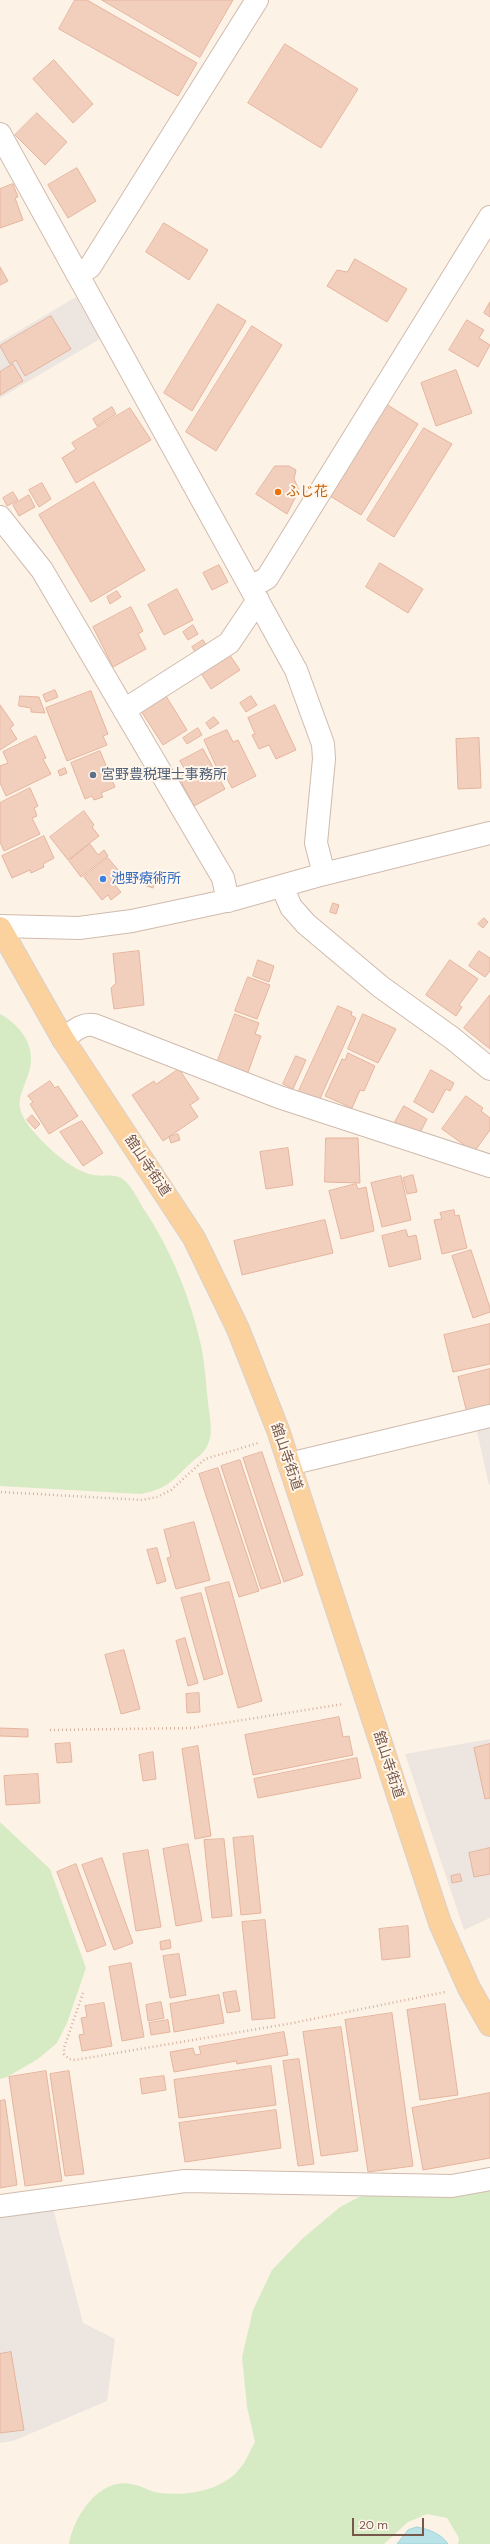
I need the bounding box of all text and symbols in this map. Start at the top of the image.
place label: ふじ花 [286,484,328,500]
marker: ふじ花 [273,487,283,497]
place label: 宮野豊税理士事務所 [101,767,227,783]
marker: 宮野豊税理士事務所 [88,770,98,780]
place label: 池野療術所 [111,871,181,887]
marker: 池野療術所 [98,874,108,884]
street label: 舘山寺街道 [120,1132,174,1200]
street label: 舘山寺街道 [267,1421,305,1493]
street label: 舘山寺街道 [369,1729,407,1801]
scale bar [354,2510,426,2536]
text: 20 m [359,2517,388,2533]

